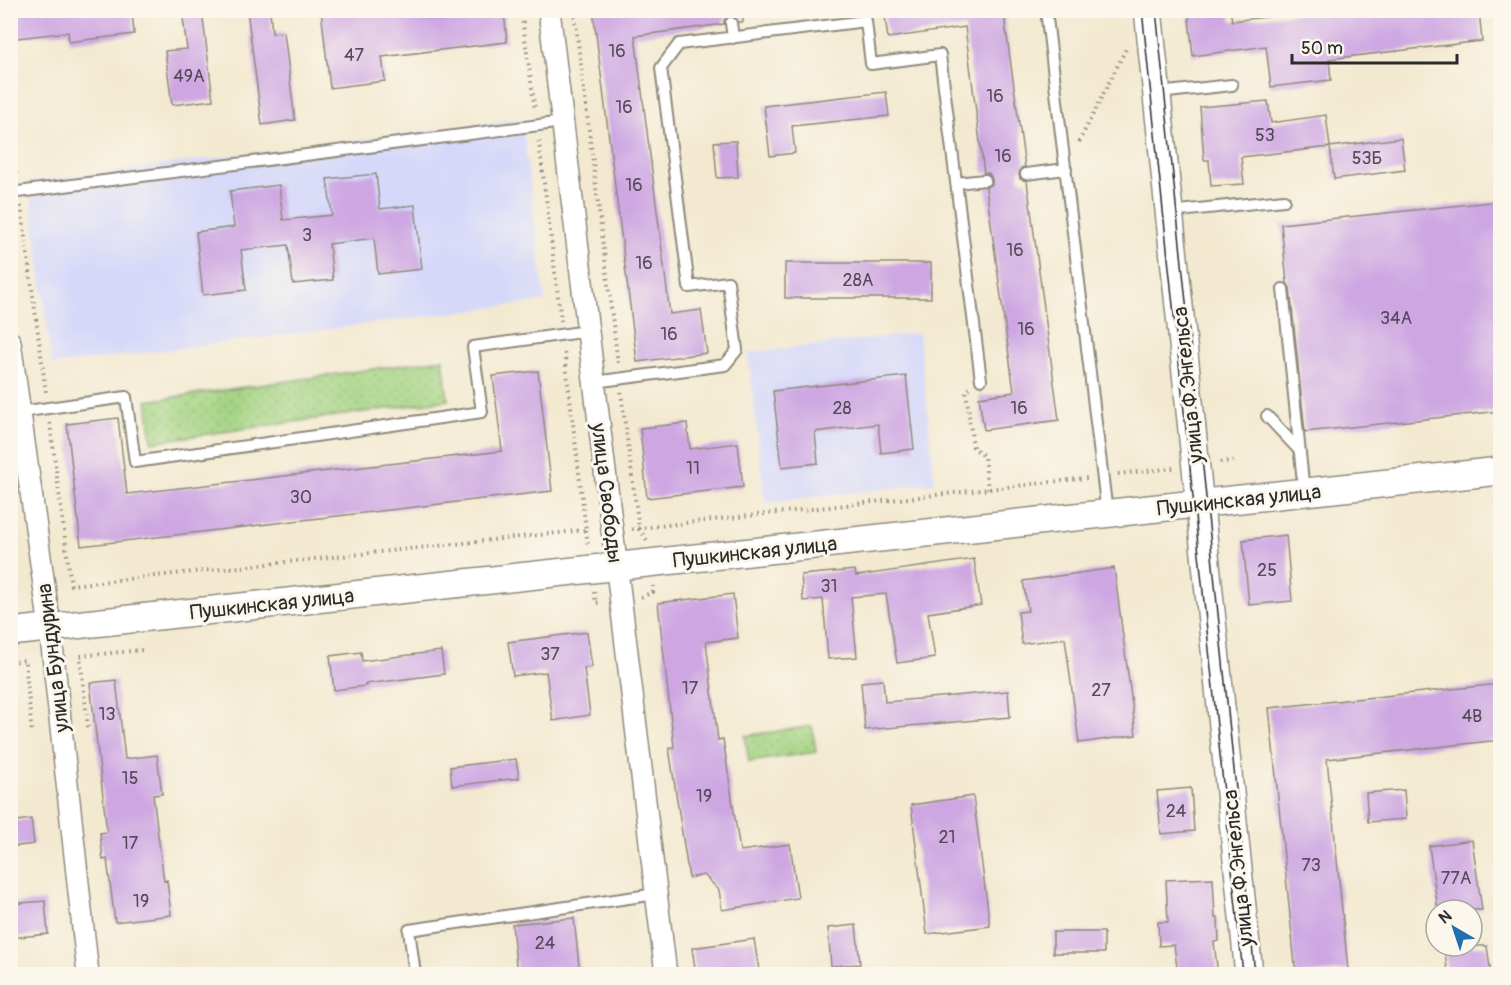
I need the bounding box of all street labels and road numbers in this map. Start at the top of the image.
street label: улица Ф.Энгельса [1167,305,1210,466]
street label: улица Свободы [584,421,628,565]
street label: Пушкинская улица [1156,478,1323,523]
street label: Пушкинская улица [672,530,839,575]
street label: улица Бундурина [31,582,76,735]
street label: Пушкинская улица [189,582,356,627]
street label: улица Ф.Энгельса [1217,788,1260,949]

